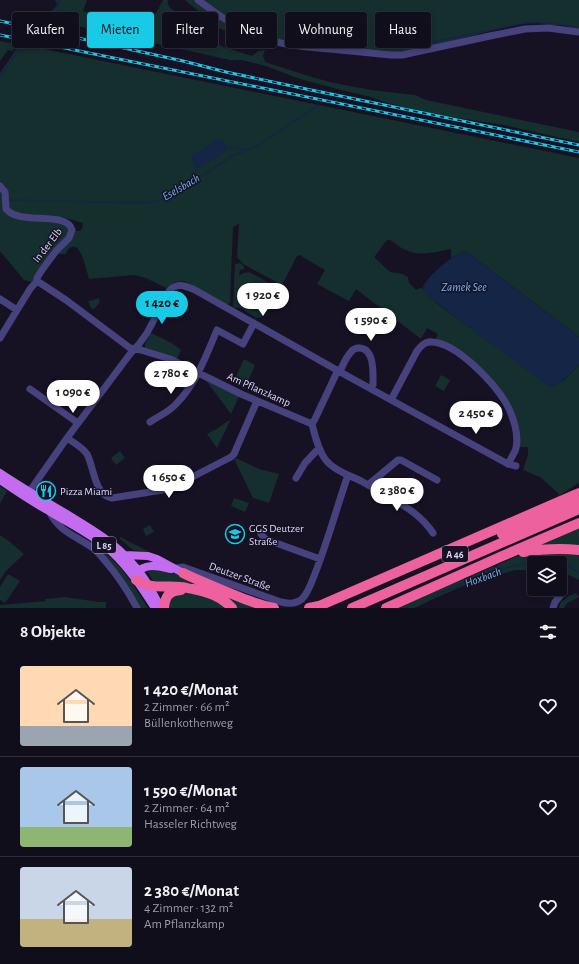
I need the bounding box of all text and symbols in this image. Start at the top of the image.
chip: Kaufen [12,12,79,48]
chip: Mieten [87,12,154,48]
chip: Filter [162,12,218,48]
chip: Neu [226,12,277,48]
chip: Wohnung [285,12,367,48]
chip: Haus [375,12,431,48]
water label: Eselsbach [160,172,202,202]
street label: In der Elb [31,226,64,265]
water label: Zamek See [441,281,487,293]
pin: 1 920 € [226,283,300,317]
text: 1 920 € [246,289,280,302]
pin: 1 420 € [125,291,199,325]
text: 1 420 € [145,297,179,310]
pin: 1 590 € [334,308,408,342]
text: 1 590 € [354,314,388,327]
pin: 2 780 € [134,361,208,395]
text: 2 780 € [154,367,188,380]
street label: Am Pflanzkamp [225,371,293,409]
pin: 1 090 € [36,380,110,414]
text: 1 090 € [56,386,90,399]
pin: 2 450 € [439,401,513,435]
text: 2 450 € [458,407,494,420]
pin: 1 650 € [132,465,206,499]
text: 1 650 € [152,471,186,484]
pin: 2 380 € [360,478,434,512]
restaurant icon: Pizza Miami [35,480,57,502]
text: 2 380 € [380,484,414,497]
place label: Pizza Miami [60,486,112,497]
school or university icon: GGS Deutzer Straße [224,523,246,545]
place label: GGS Deutzer Straße [249,523,304,547]
road number: L 85 [92,537,116,553]
road number: A 46 [442,546,468,562]
map controls [527,556,567,596]
button: layers [527,556,567,596]
street label: Deutzer Straße [208,560,272,593]
water label: Hoxbach [463,565,503,589]
icon: filters [537,621,559,643]
text: 8 Objekte [20,623,86,640]
text: 1 420 €/Monat [144,681,238,698]
icon: home [52,682,100,730]
icon: heart [537,695,559,717]
text: 2 Zimmer · 66 m² [144,701,230,714]
text: Büllenkothenweg [144,717,233,730]
text: 1 590 €/Monat [144,782,237,799]
icon: home [52,783,100,831]
icon: heart [537,796,559,818]
text: 2 Zimmer · 64 m² [144,802,230,815]
text: Hasseler Richtweg [144,818,237,831]
text: 2 380 €/Monat [144,882,239,899]
icon: home [52,883,100,931]
icon: heart [537,896,559,918]
text: 4 Zimmer · 132 m² [144,902,233,915]
text: Am Pflanzkamp [144,918,225,931]

